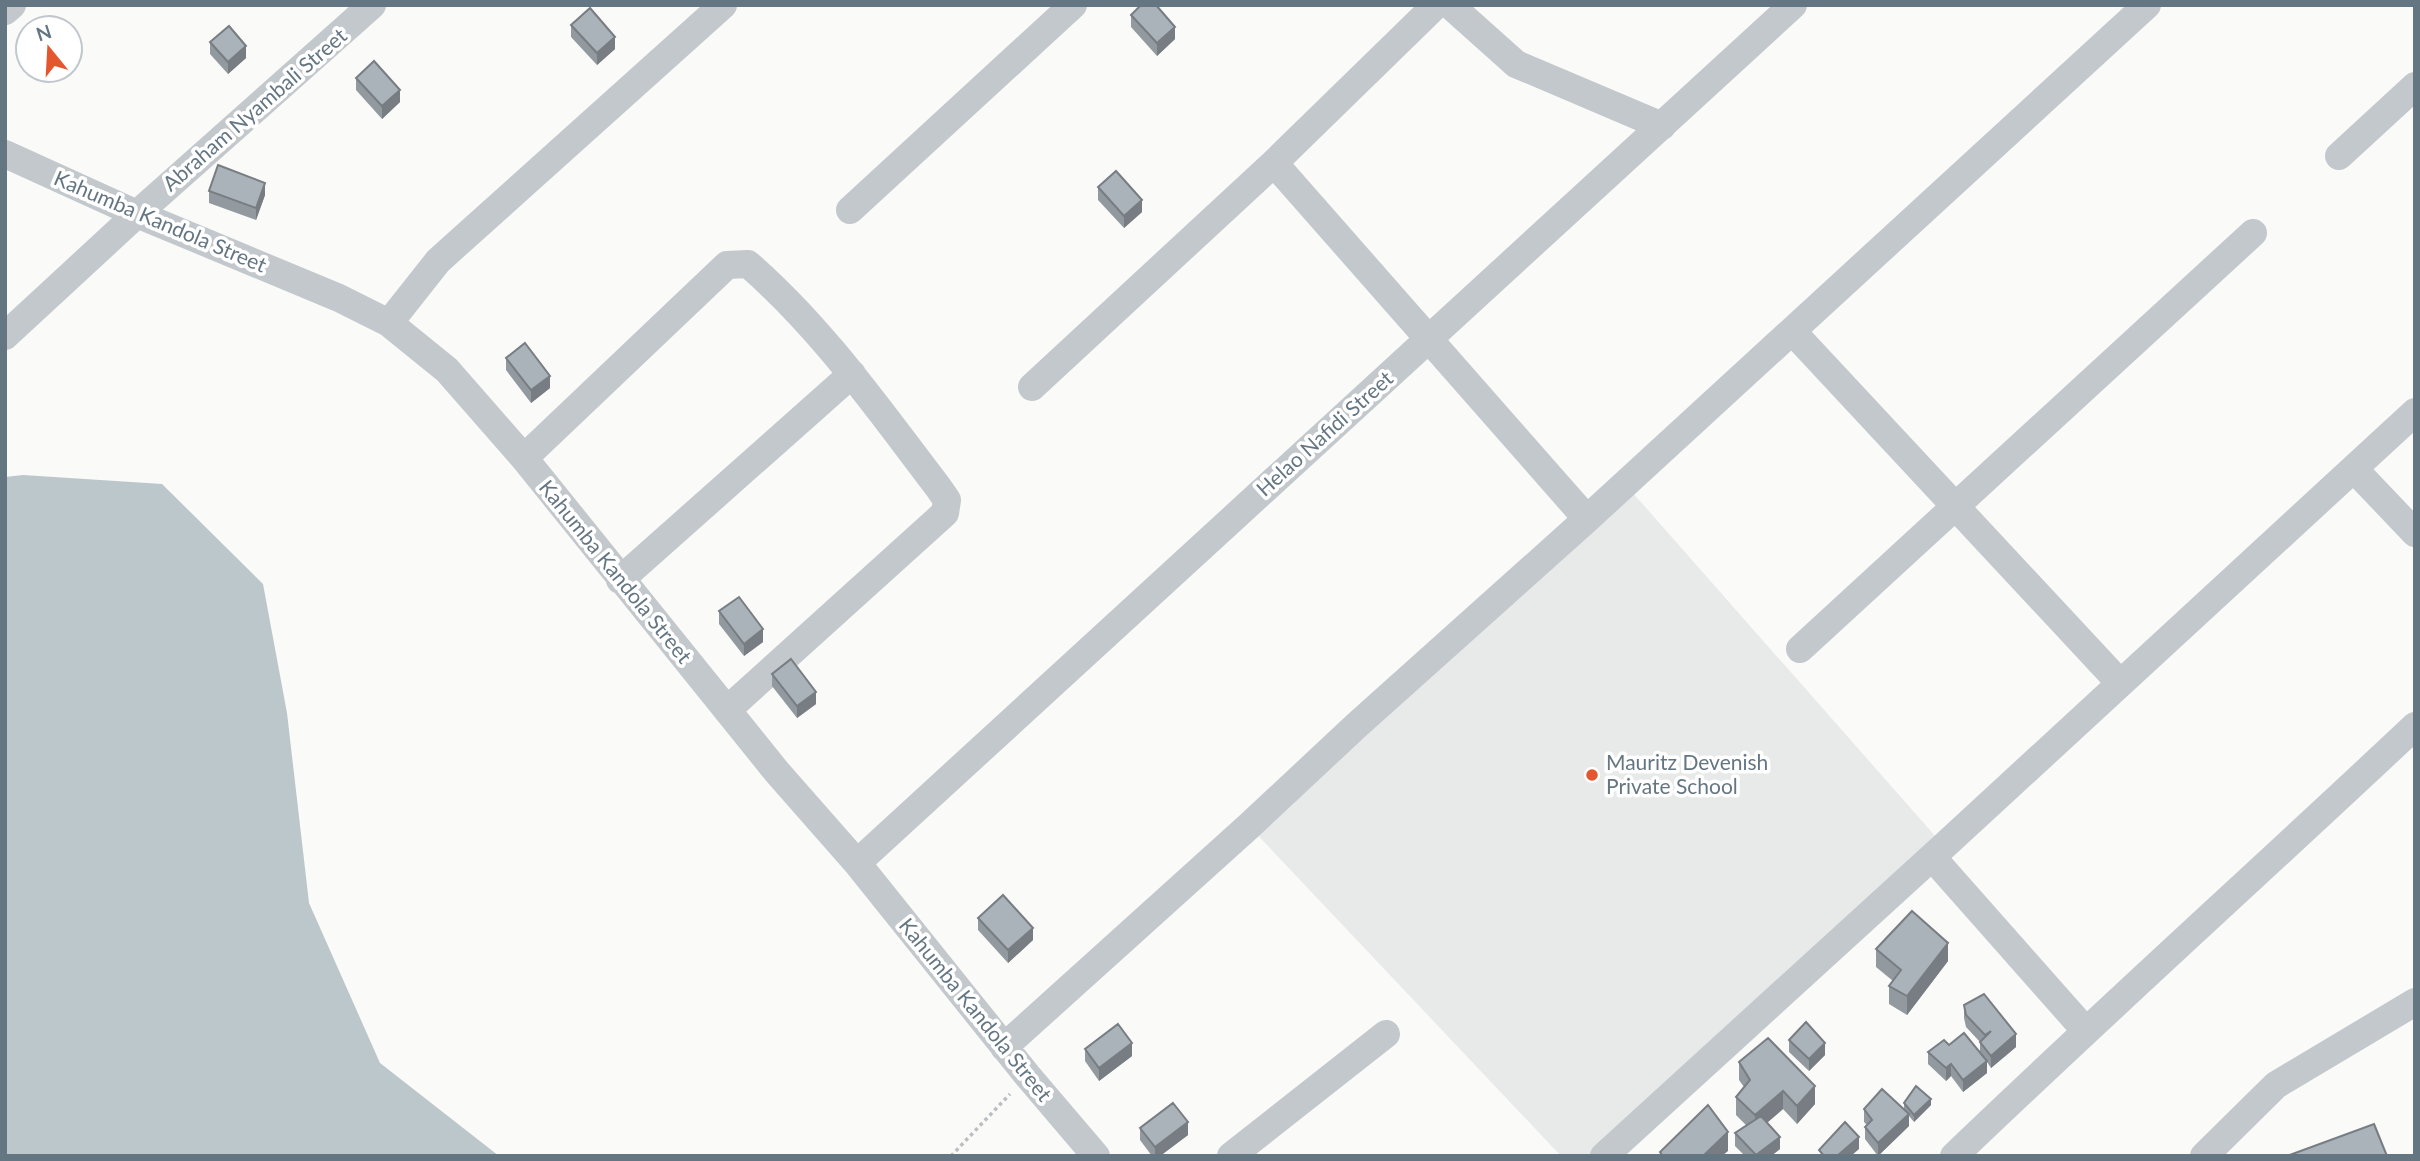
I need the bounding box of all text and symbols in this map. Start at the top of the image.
north arrow [14,14,84,84]
text: N [33,19,54,46]
street label: Abraham Nyambali Street [157,22,351,196]
street label: Kahumba Kandola Street [51,165,271,277]
street label: Helao Nafidi Street [1251,365,1398,501]
street label: Kahumba Kandola Street [535,474,698,668]
place label: Mauritz Devenish Private School [1606,749,1768,798]
marker: Mauritz Devenish Private School [1584,767,1600,783]
street label: Kahumba Kandola Street [895,912,1058,1106]

